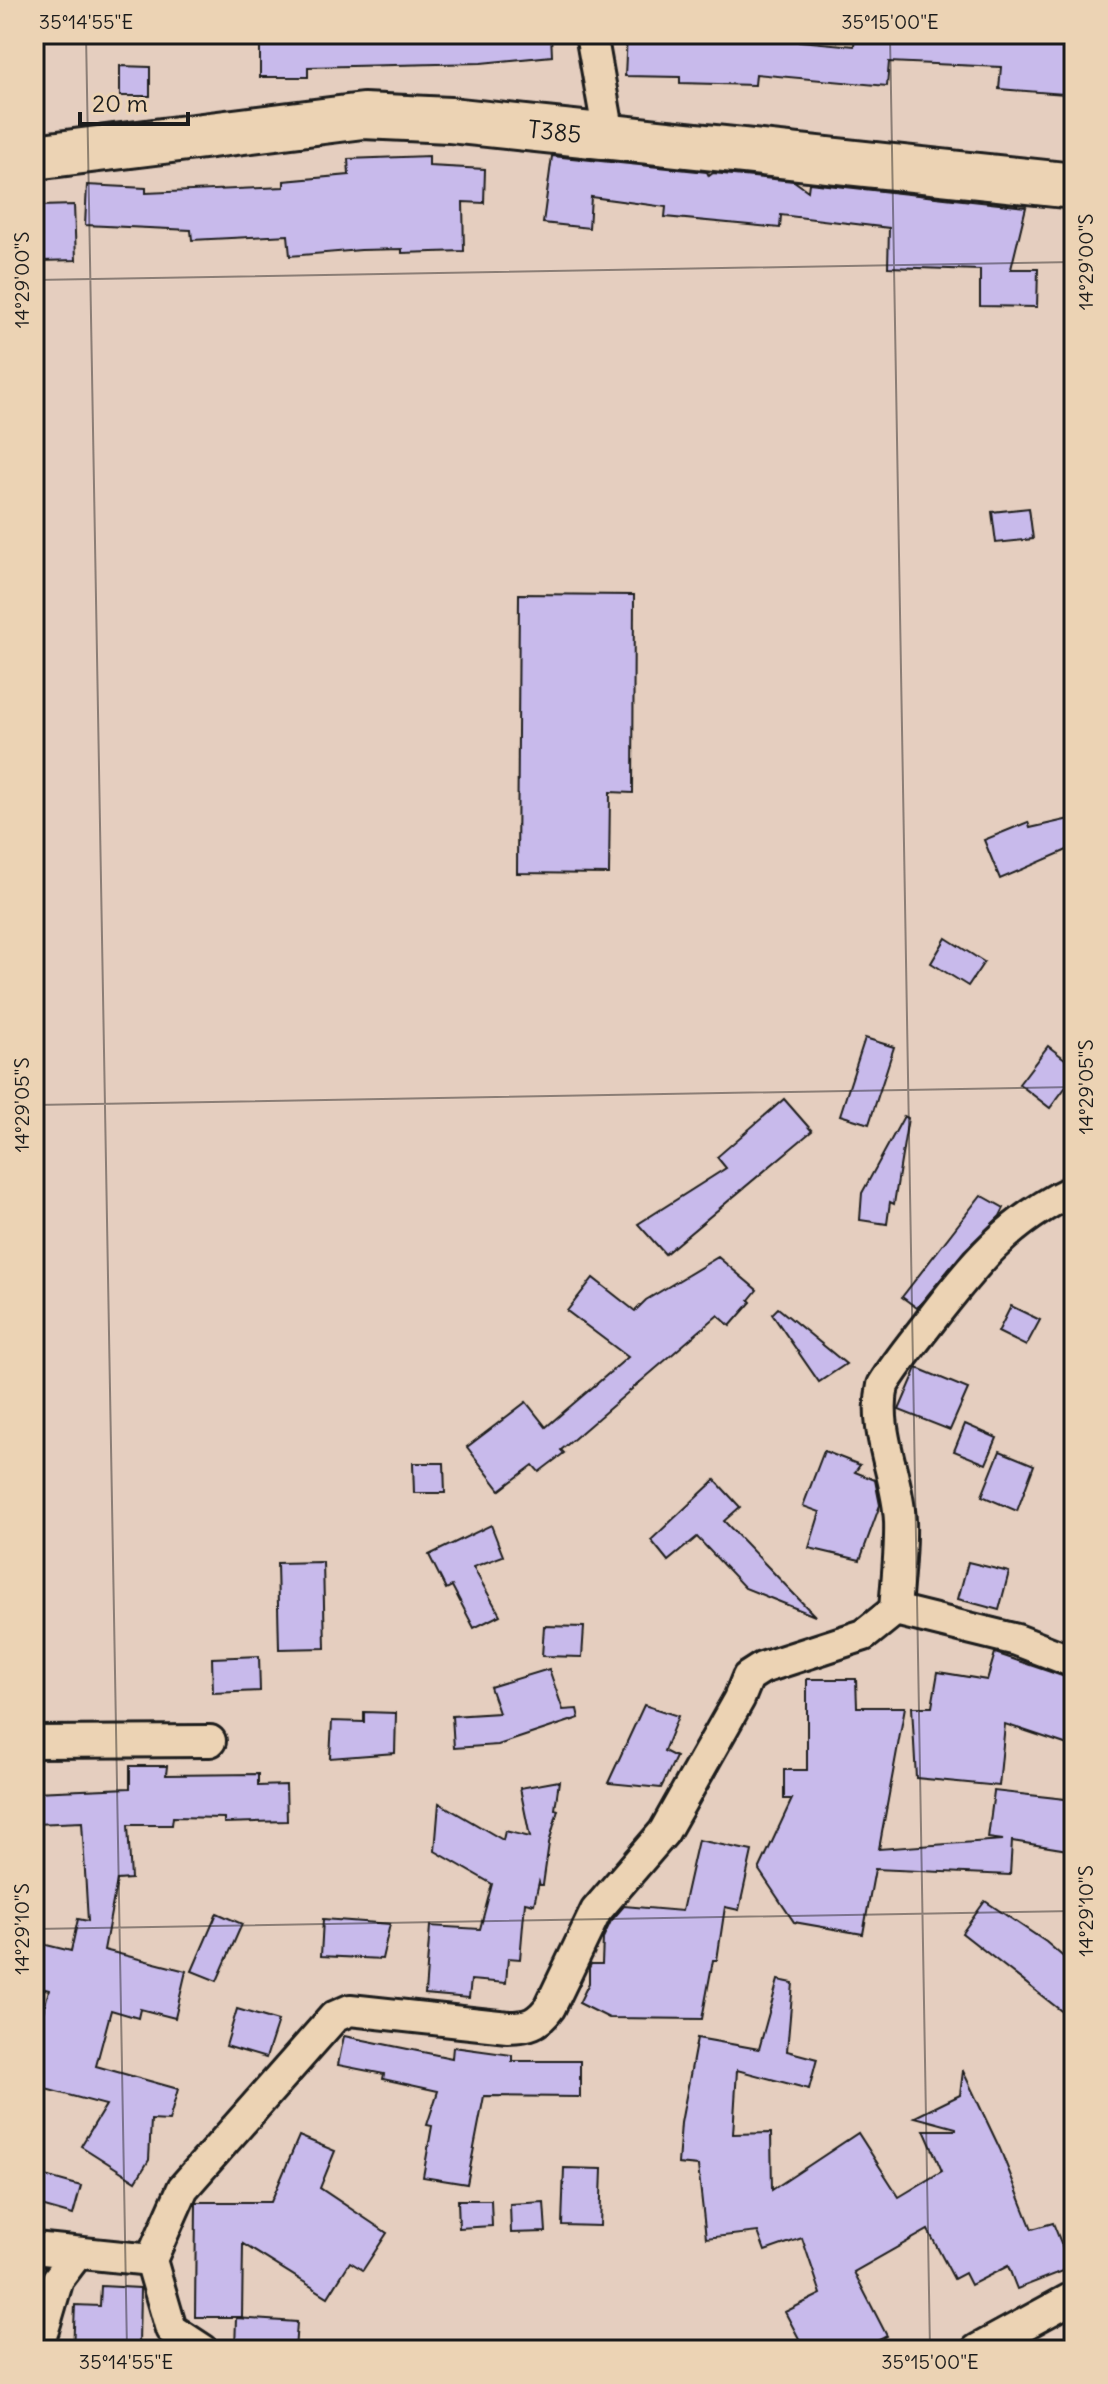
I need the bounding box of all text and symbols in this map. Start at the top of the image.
text: 35°14'55"E [39,9,133,34]
text: 35°15'00"E [841,9,939,34]
scale bar [80,76,188,126]
text: 20 m [92,88,148,118]
street label: T385 [526,113,583,149]
text: 14°29'00"S [1073,214,1098,310]
text: 14°29'00"S [9,232,34,328]
text: 14°29'05"S [1073,1039,1098,1135]
text: 14°29'05"S [9,1057,34,1153]
text: 14°29'10"S [1073,1865,1098,1957]
text: 14°29'10"S [9,1883,34,1975]
text: 35°14'55"E [79,2349,173,2374]
text: 35°15'00"E [881,2349,979,2374]

